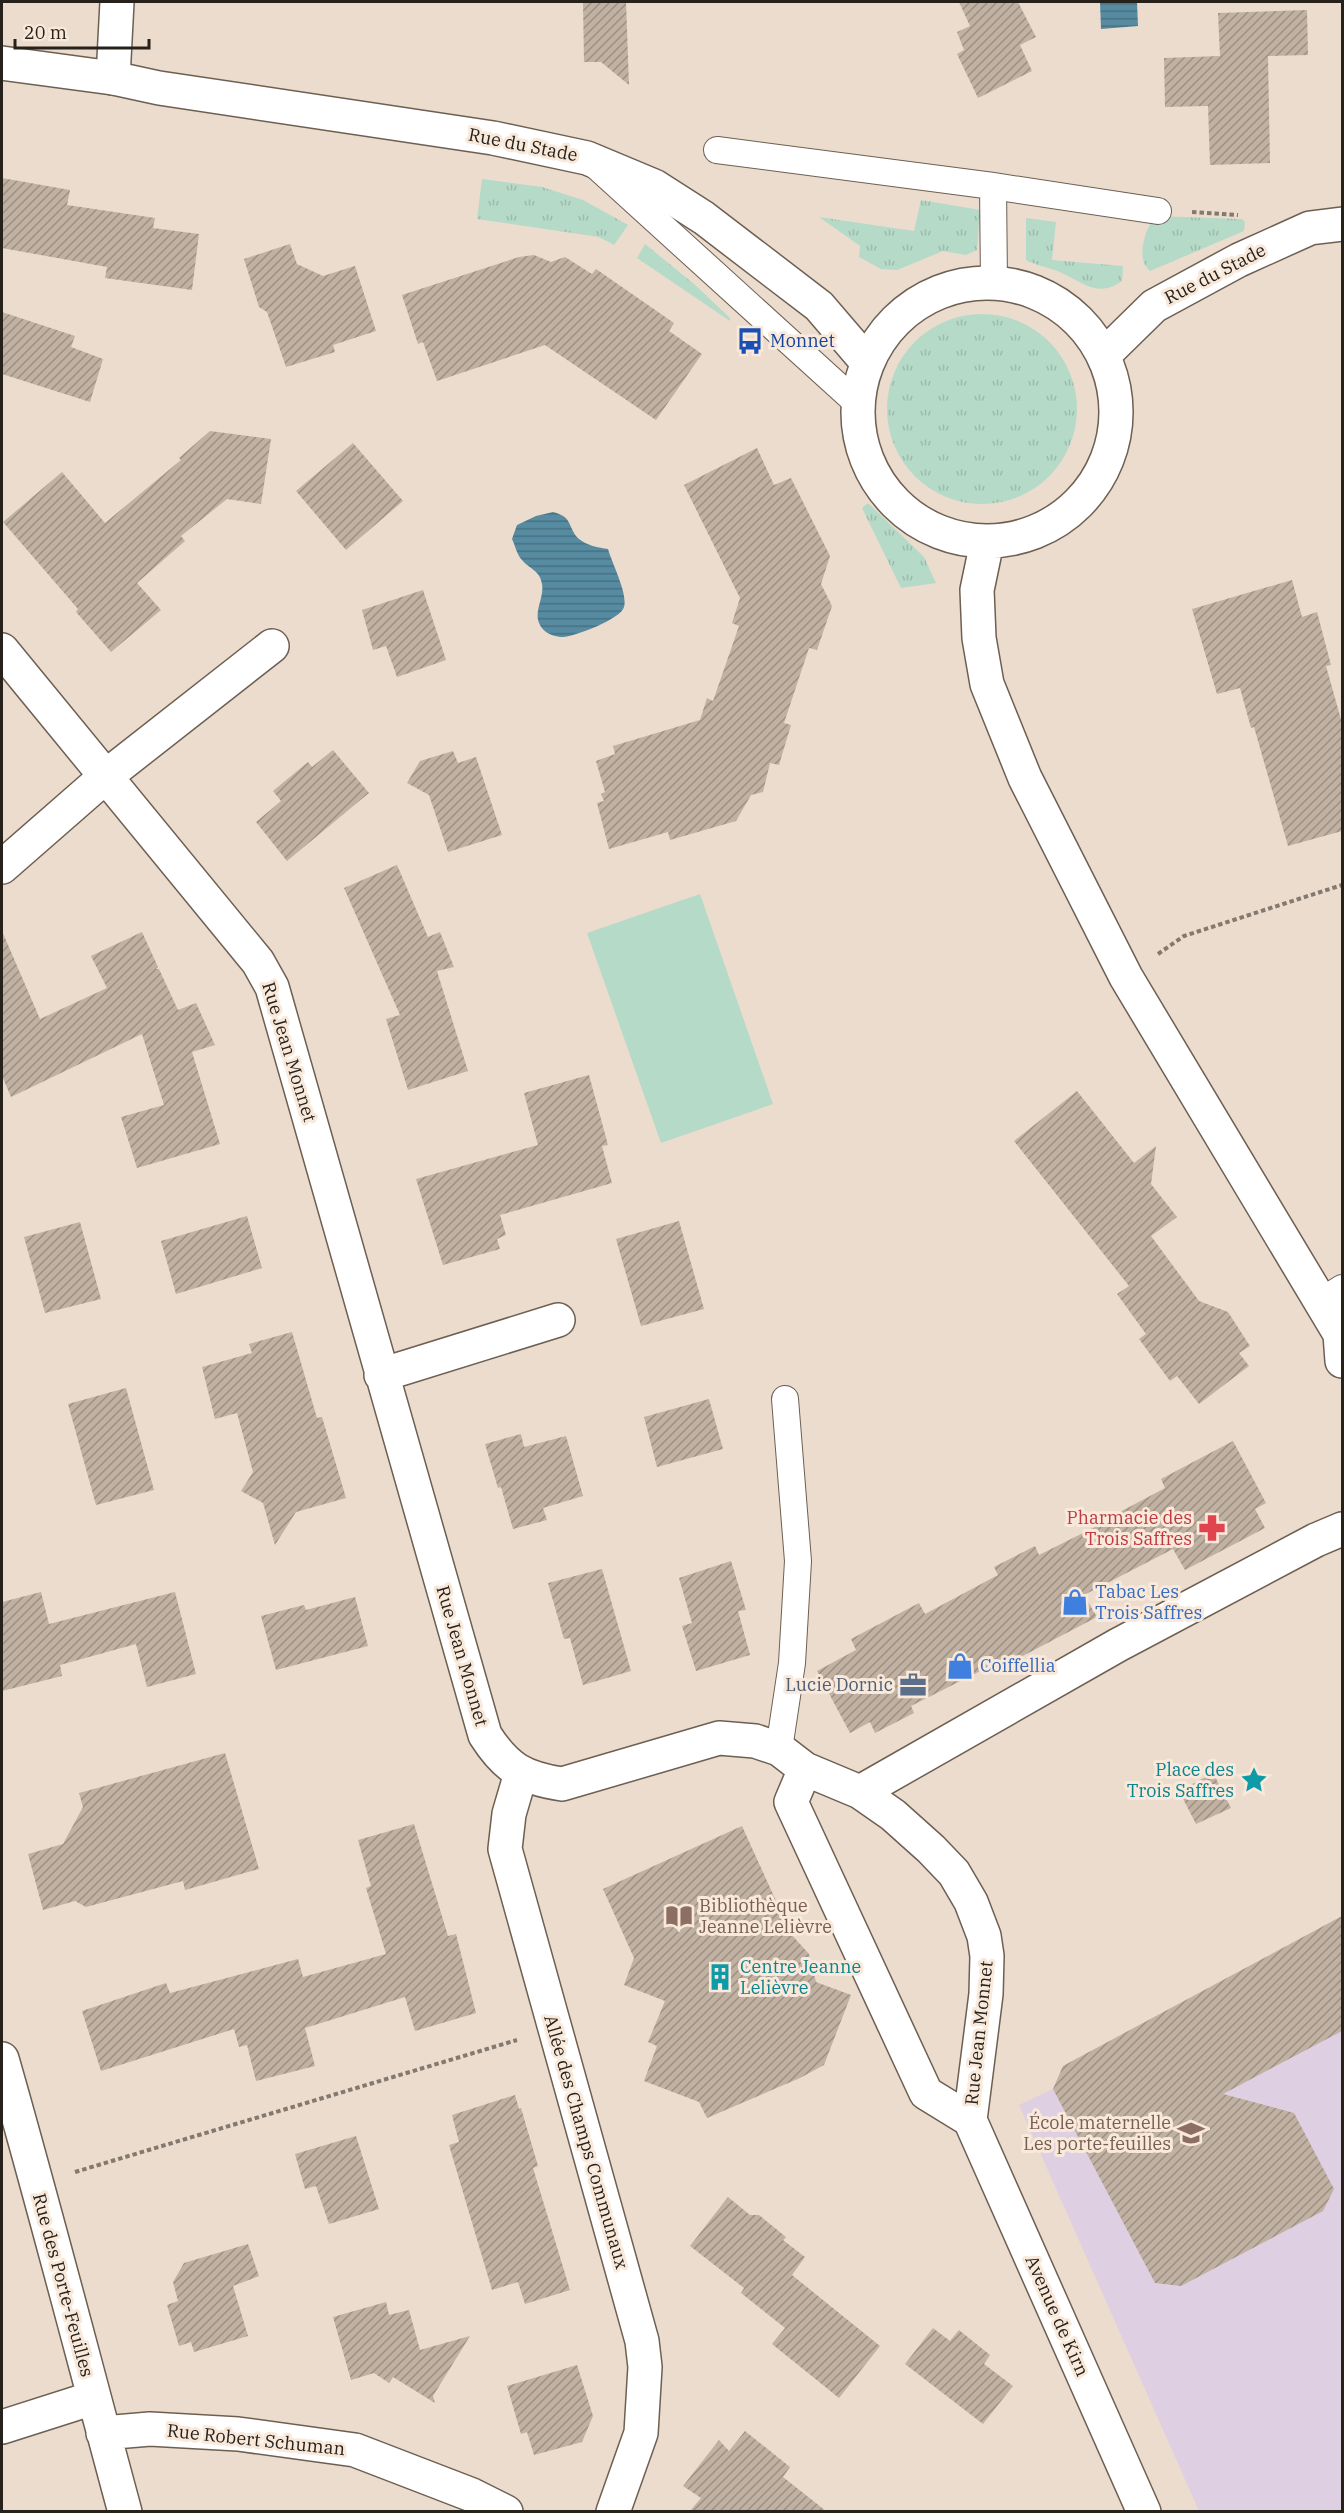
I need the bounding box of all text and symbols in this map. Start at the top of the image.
scale bar [15,12,148,50]
text: 20 m [24,21,67,44]
street label: Rue du Stade [467,123,580,166]
street label: Rue du Stade [1160,238,1269,309]
bus stop icon: Monnet [735,326,765,356]
place label: Monnet [770,329,835,352]
street label: Rue Jean Monnet [257,979,322,1125]
place label: Pharmacie des Trois Saffres [1067,1506,1192,1550]
pharmacy icon: Pharmacie des Trois Saffres [1197,1513,1227,1543]
place label: Tabac Les Trois Saffres [1095,1580,1202,1624]
street label: Rue Jean Monnet [431,1583,494,1729]
shop icon: Tabac Les Trois Saffres [1060,1587,1090,1617]
shop icon: Coiffellia [945,1651,975,1681]
place label: Coiffellia [980,1654,1056,1677]
office icon: Lucie Dornic [898,1670,928,1700]
place label: Lucie Dornic [785,1673,893,1696]
place label: Place des Trois Saffres [1127,1758,1234,1802]
place icon: Place des Trois Saffres [1239,1765,1269,1795]
place label: Bibliothèque Jeanne Lelièvre [699,1894,832,1938]
library icon: Bibliothèque Jeanne Lelièvre [664,1901,694,1931]
place label: Centre Jeanne Lelièvre [740,1955,861,1999]
street label: Rue Jean Monnet [959,1960,998,2106]
building icon: Centre Jeanne Lelièvre [705,1962,735,1992]
street label: Allée des Champs Communaux [539,2012,634,2272]
place label: École maternelle Les porte-feuilles [1023,2111,1171,2155]
school or university icon: École maternelle Les porte-feuilles [1176,2118,1206,2148]
street label: Rue des Porte-Feuilles [28,2191,99,2379]
street label: Avenue de Kirn [1020,2252,1094,2380]
street label: Rue Robert Schuman [166,2419,346,2460]

